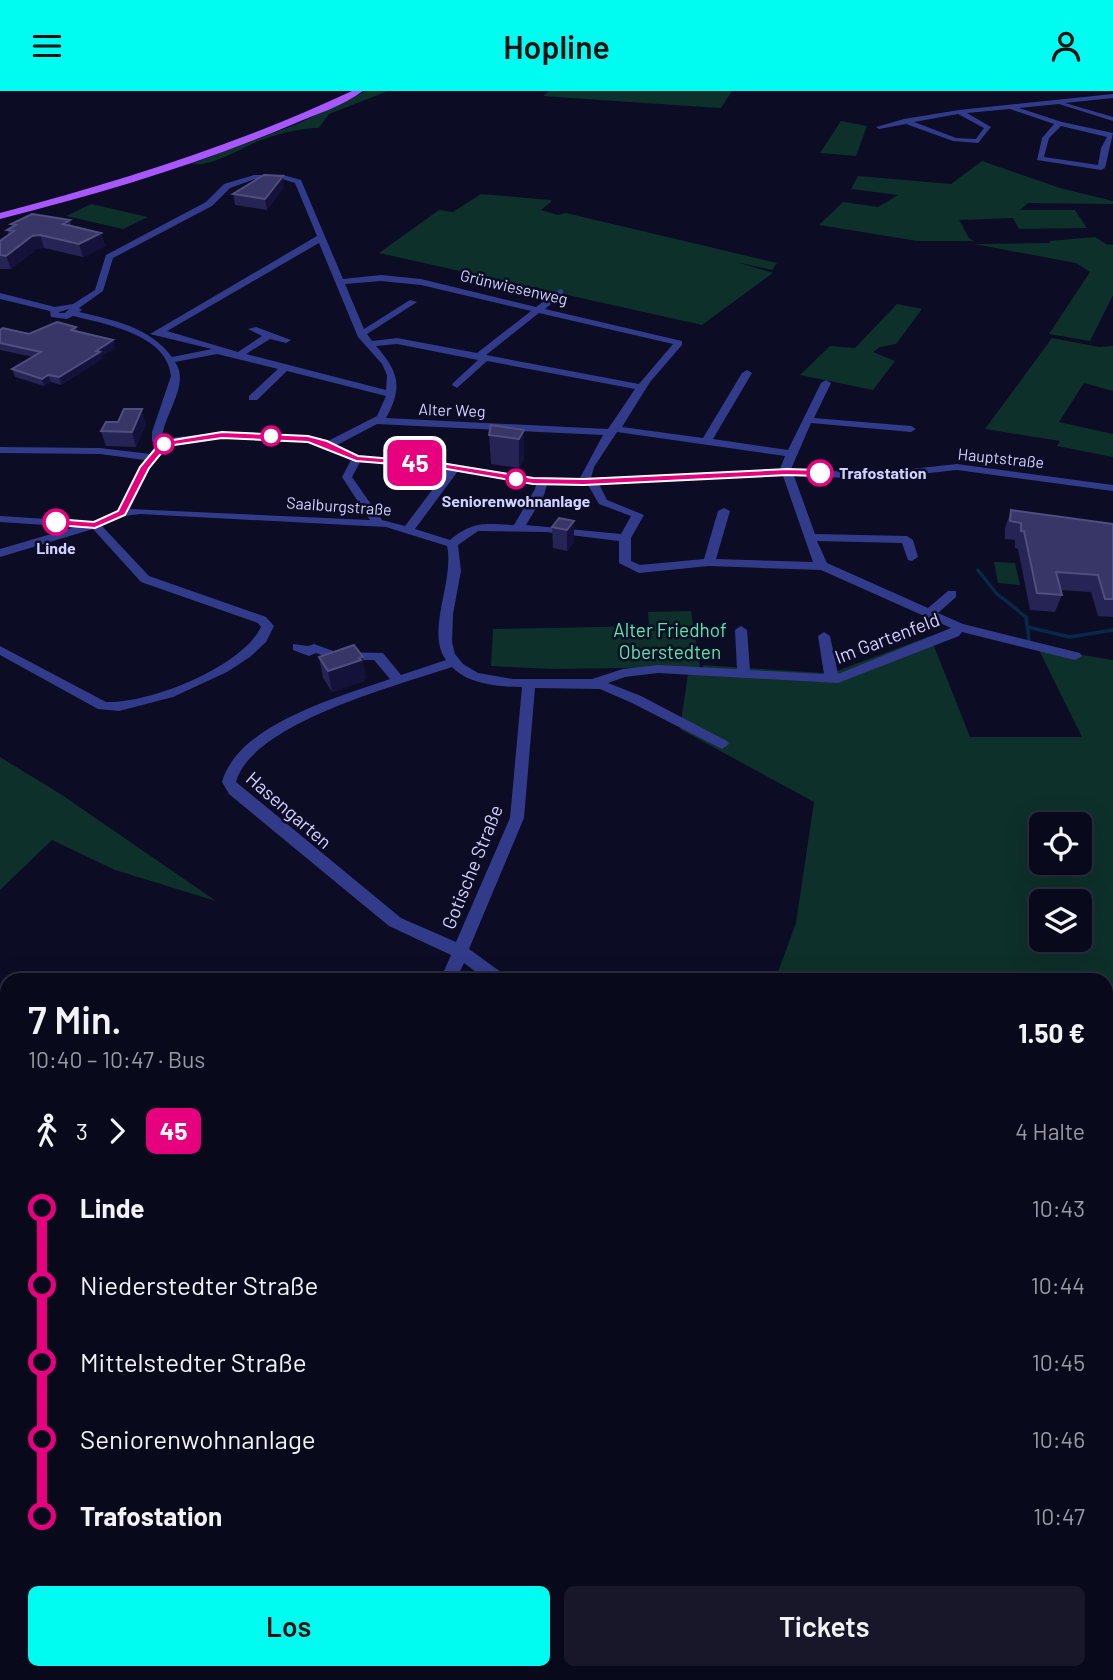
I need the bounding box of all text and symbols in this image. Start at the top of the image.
icon: menu [28,27,66,65]
text: Hopline [503,27,610,65]
icon: person [1047,27,1085,65]
street label: Grünwiesenweg [458,265,570,308]
street label: Alter Weg [418,399,486,420]
unlabelled marker [261,426,281,446]
unlabelled marker [154,434,174,454]
line badge: 45 [384,440,446,486]
street label: Hauptstraße [957,444,1045,471]
text: 45 [401,448,429,477]
marker: Trafostation [807,460,833,486]
place label: Trafostation [839,463,927,482]
marker: Seniorenwohnanlage [506,469,526,489]
place label: Seniorenwohnanlage [442,491,591,510]
street label: Saalburgstraße [286,492,392,519]
marker: Linde [43,509,69,535]
place label: Linde [36,538,76,557]
street label: Im Gartenfeld [831,607,943,668]
park label: Alter Friedhof Oberstedten [613,618,727,663]
street label: Hasengarten [242,766,337,853]
street label: Gotische Straße [436,801,507,932]
map controls [1029,812,1092,952]
button: locate [1029,812,1092,875]
button: layers [1029,889,1092,952]
text: 7 Min. [28,996,122,1042]
text: 1.50 € [1018,1017,1085,1048]
text: 10:40 – 10:47 · Bus [28,1045,205,1073]
icon: walk [28,1112,66,1150]
icon: forward [98,1112,136,1150]
text: 45 [160,1116,187,1145]
text: 3 [76,1117,88,1145]
text: 4 Halte [1015,1117,1085,1145]
text: Linde [80,1192,145,1223]
text: 10:43 [1032,1194,1085,1222]
text: Niederstedter Straße [80,1269,318,1300]
text: 10:44 [1031,1271,1085,1299]
text: Mittelstedter Straße [80,1346,307,1377]
text: 10:45 [1032,1348,1085,1376]
text: Seniorenwohnanlage [80,1423,316,1454]
text: 10:46 [1032,1425,1085,1453]
text: Trafostation [80,1500,222,1531]
text: 10:47 [1033,1502,1085,1530]
button: Los [28,1586,550,1666]
button: Tickets [564,1586,1085,1666]

